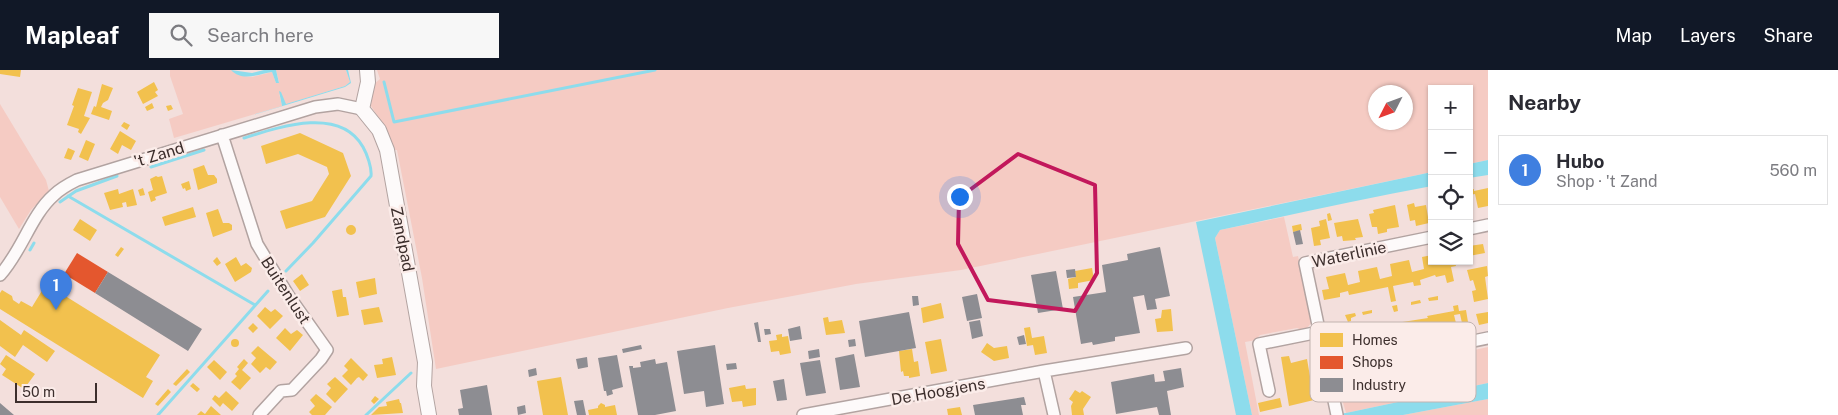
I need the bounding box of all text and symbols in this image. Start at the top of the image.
search box [149,13,499,58]
text: Mapleaf [25,21,119,49]
icon: search [167,21,195,49]
text: Search here [207,24,314,46]
text: Map [1616,25,1652,46]
text: Layers [1680,25,1736,46]
text: Share [1764,25,1813,46]
north arrow [1368,85,1413,130]
map controls [1428,85,1473,265]
button: + [1428,85,1473,130]
text: Nearby [1508,90,1581,115]
button: − [1428,130,1473,175]
street label: 't Zand [132,138,187,171]
text: Hubo [1556,150,1605,172]
text: 1 [1522,161,1528,180]
text: 560 m [1769,161,1817,180]
text: Shop · 't Zand [1556,172,1658,191]
button: locate [1428,175,1473,220]
your location [947,184,973,210]
street label: Zandpad [387,205,418,273]
button: layers [1428,220,1473,265]
street label: Waterlinie [1310,237,1388,272]
street label: Buitenlust [257,253,314,327]
pin: 1 [40,269,72,310]
legend [1310,322,1476,402]
text: Homes [1352,332,1398,348]
text: Shops [1352,354,1393,370]
street label: De Hoogjens [890,374,987,409]
text: Industry [1352,377,1407,393]
scale bar [15,380,98,403]
text: 50 m [22,384,55,400]

